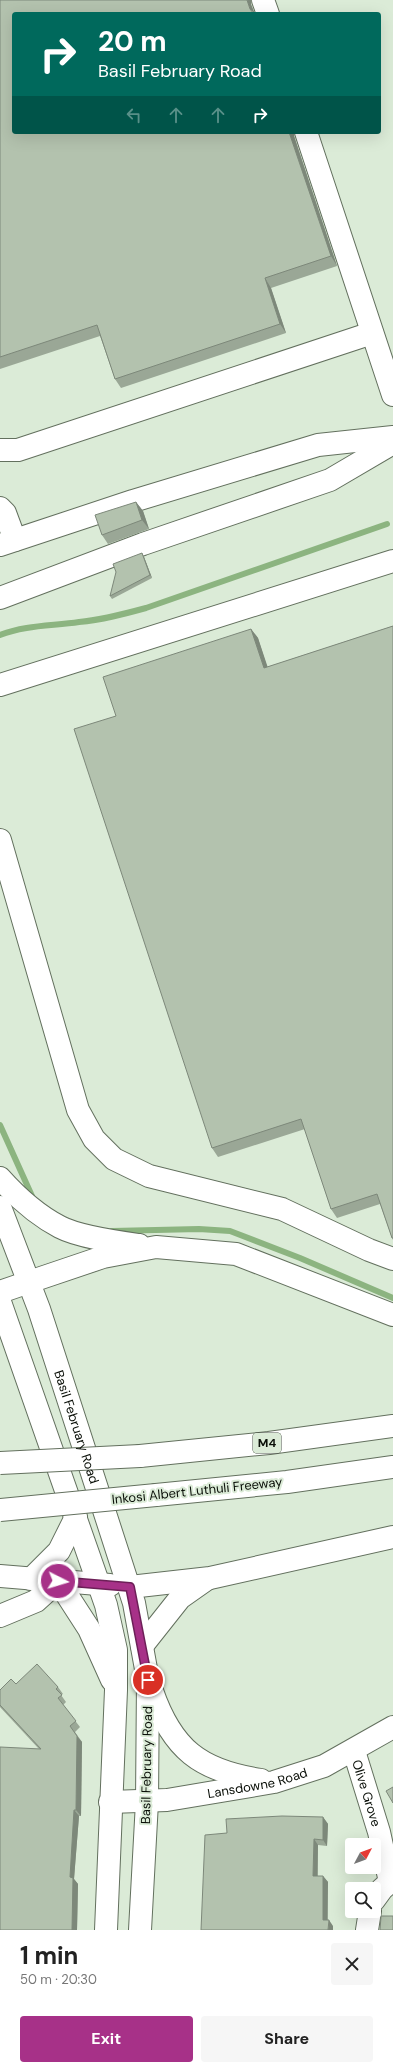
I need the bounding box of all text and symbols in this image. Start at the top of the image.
text: 20 m [98,23,167,60]
icon: right [32,28,84,80]
text: Basil February Road [98,59,262,83]
icon: left [123,104,145,126]
icon: ahead [165,104,187,126]
icon: ahead [207,104,229,126]
icon: right [249,104,271,126]
street label: Basil February Road [50,1368,103,1486]
road number: M4 [253,1433,281,1453]
street label: Inkosi Albert Luthuli Freeway [111,1473,283,1508]
position arrow [37,1560,79,1602]
pin [131,1663,165,1697]
icon: arrive [137,1669,159,1691]
street label: Basil February Road [137,1706,156,1824]
street label: Olive Grove [348,1758,385,1829]
street label: Lansdowne Road [206,1764,310,1802]
north arrow [345,1838,381,1874]
map controls [345,1838,381,1918]
button: search [345,1882,381,1918]
text: 1 min [20,1940,78,1971]
button: close [331,1943,373,1985]
text: 50 m · 20:30 [20,1971,97,1988]
button: Exit [20,2016,193,2062]
button: Share [201,2016,373,2062]

